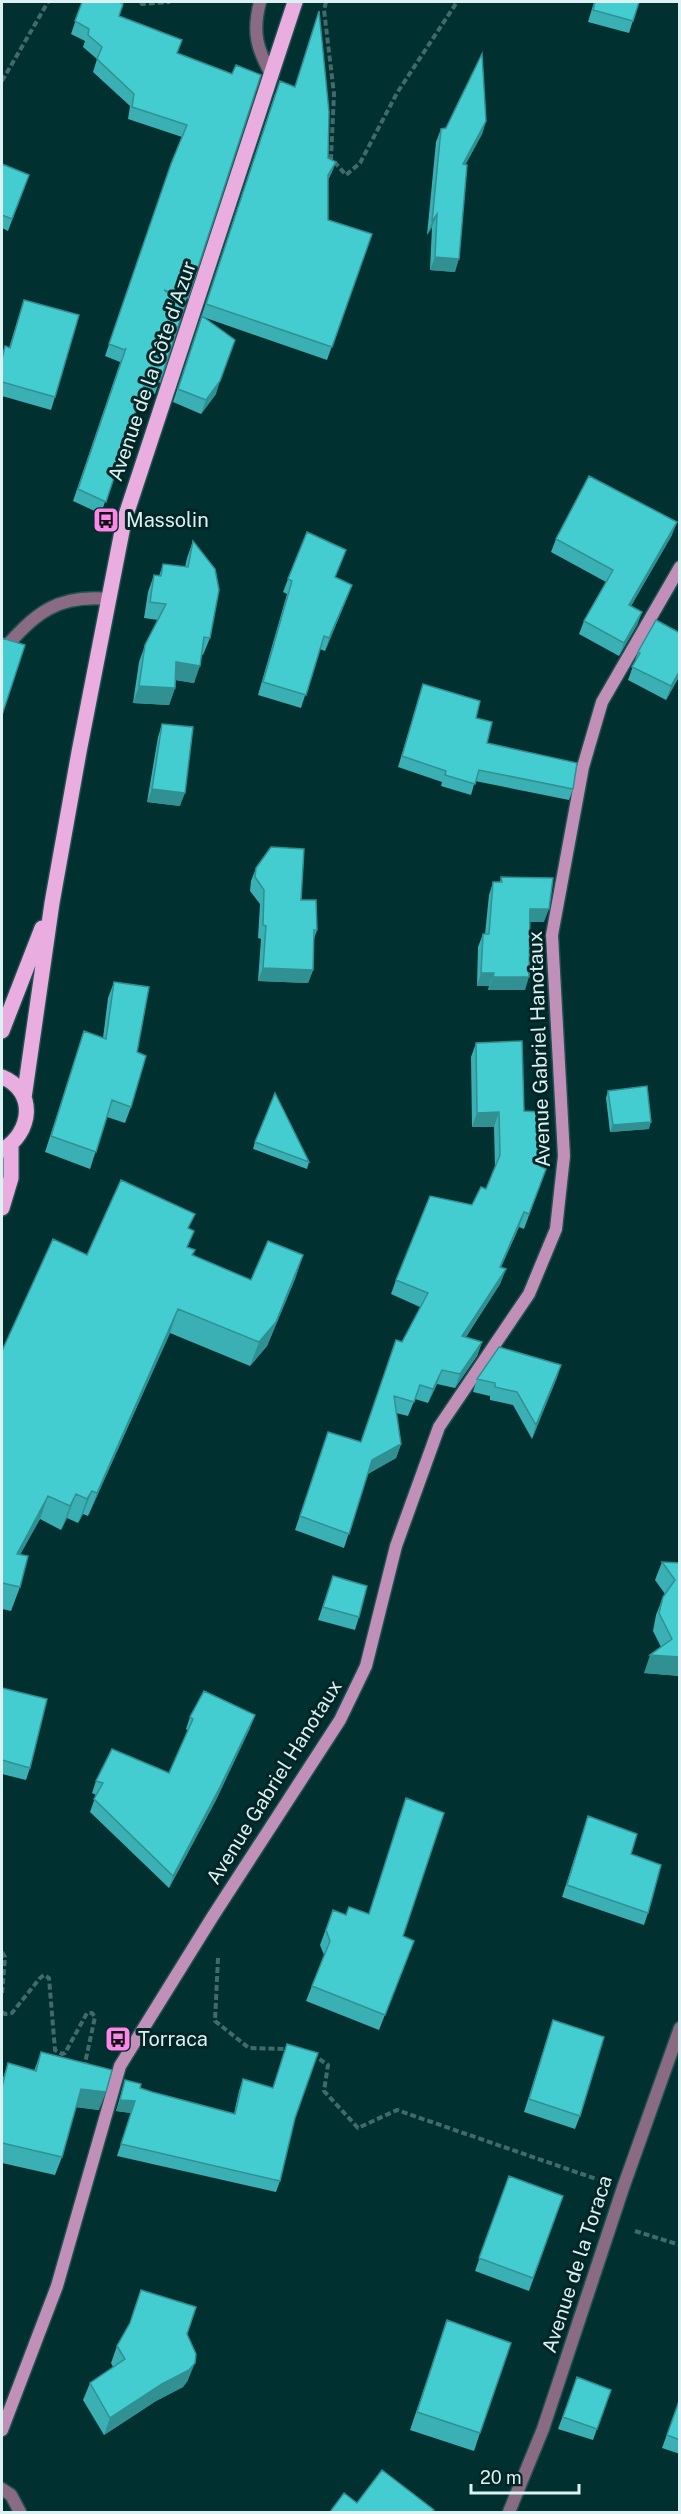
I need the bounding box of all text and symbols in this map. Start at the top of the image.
street label: Avenue de la Côte d'Azur [103,258,201,484]
bus stop icon: Massolin [91,505,121,535]
place label: Massolin [126,508,209,532]
street label: Avenue Gabriel Hanotaux [523,930,555,1168]
street label: Avenue Gabriel Hanotaux [201,1675,347,1889]
bus stop icon: Torraca [103,2024,133,2054]
place label: Torraca [138,2027,208,2051]
street label: Avenue de la Toraca [537,2172,617,2356]
scale bar [471,2457,579,2495]
text: 20 m [480,2467,522,2488]

